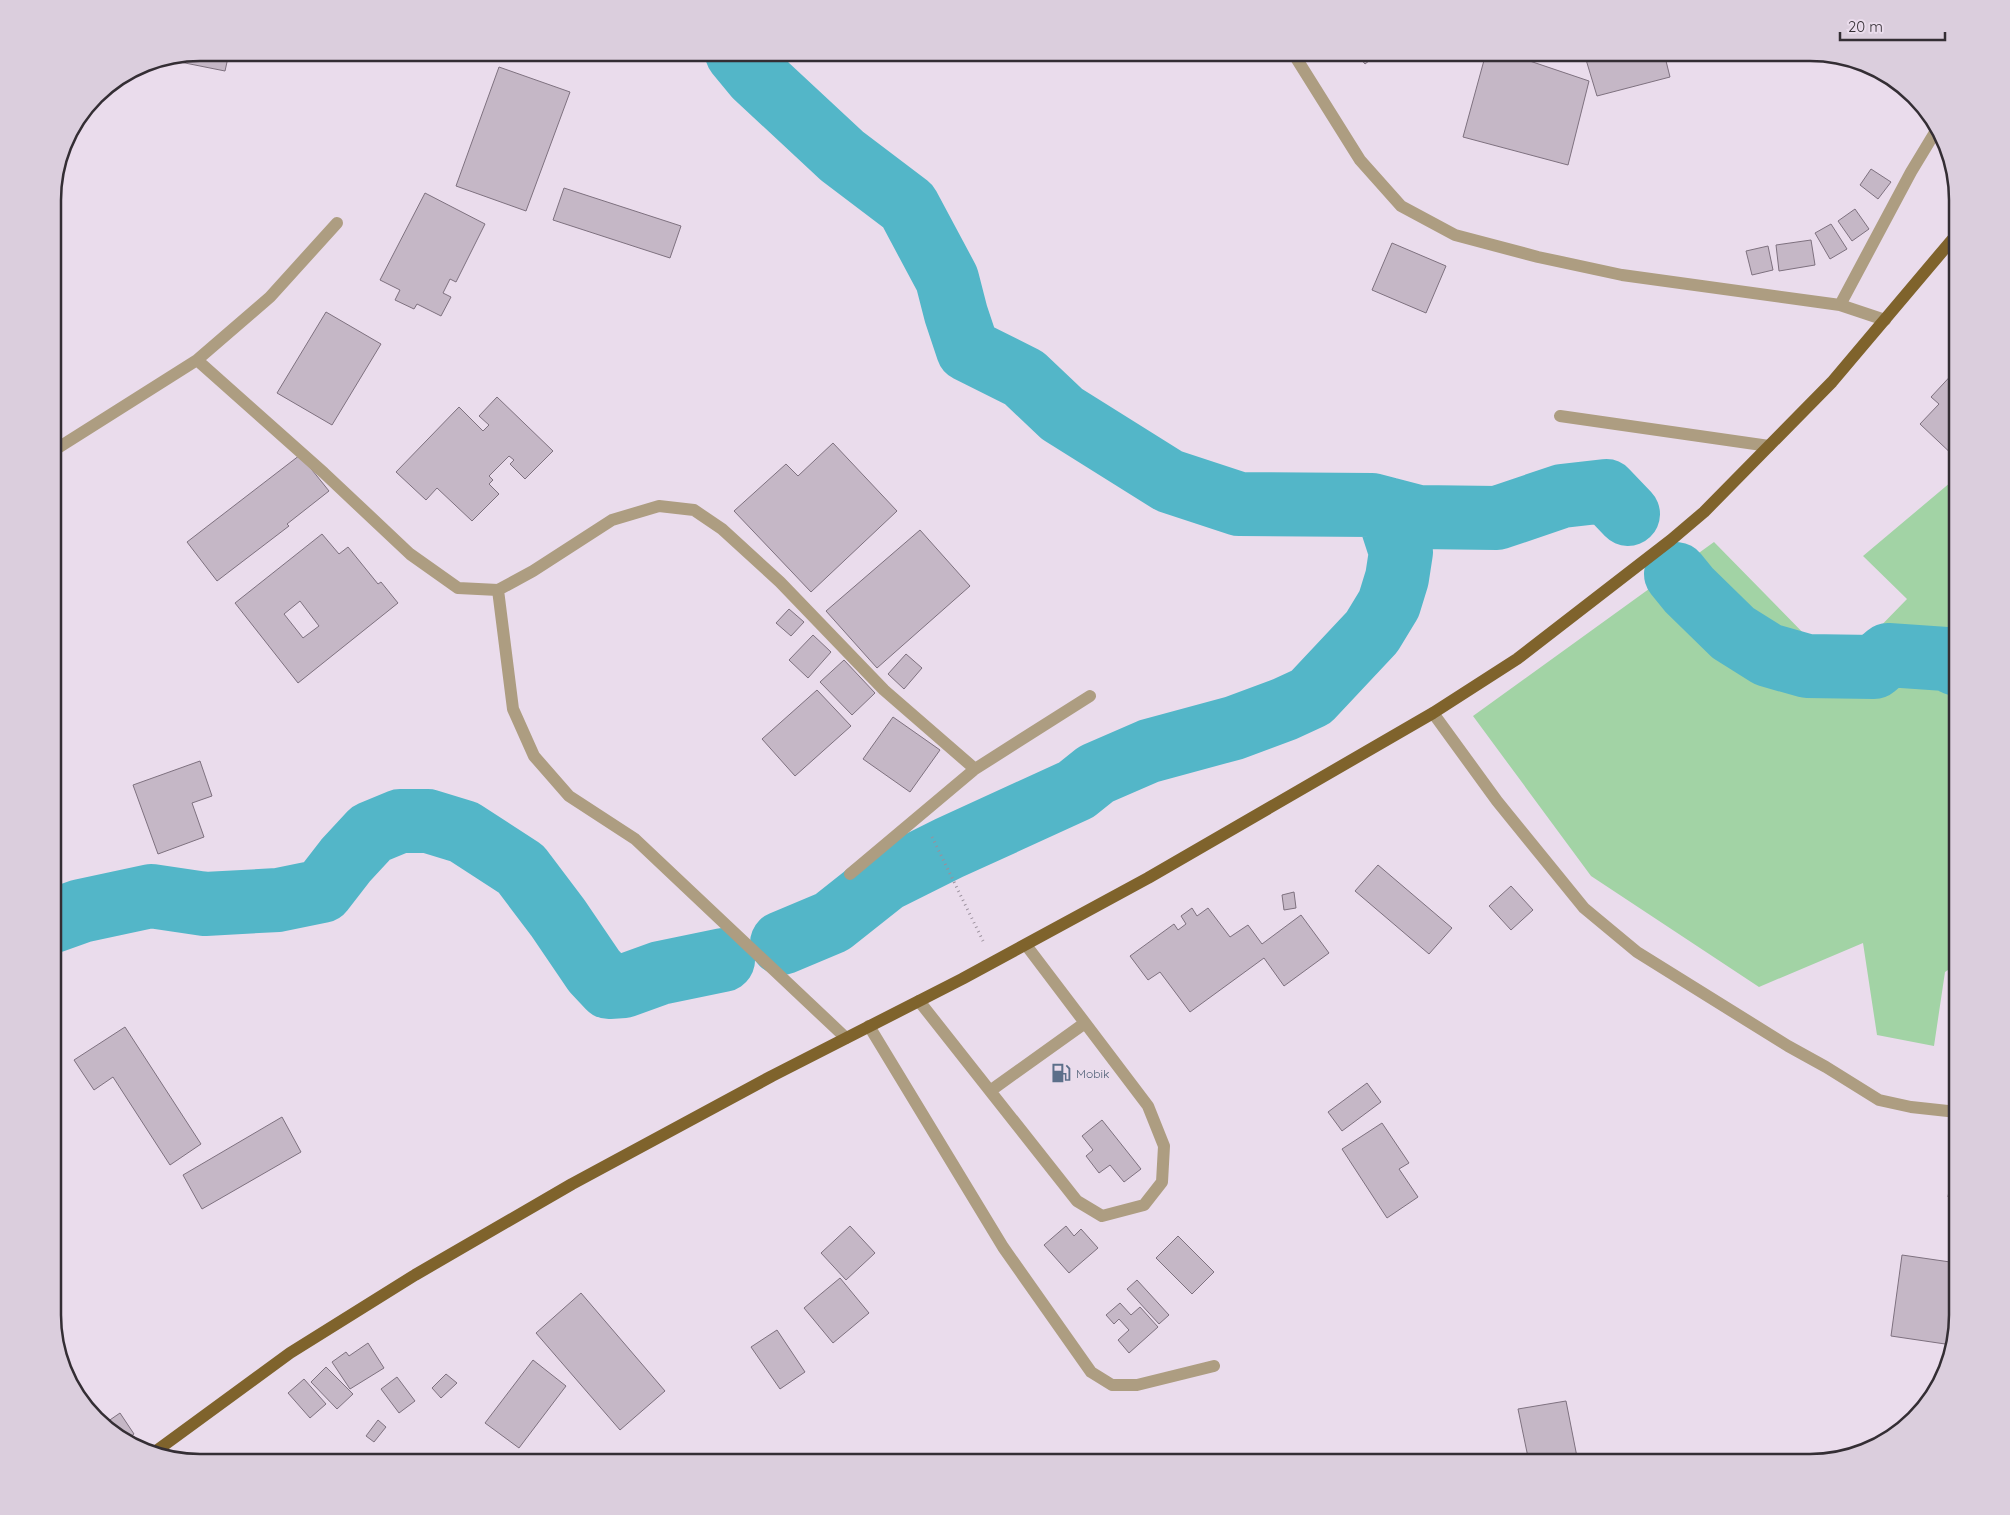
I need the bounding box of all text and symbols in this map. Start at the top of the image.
scale bar [1840,10,1945,42]
text: 20 m [1848,17,1883,36]
fuel station icon: Mobik [1050,1062,1072,1084]
place label: Mobik [1076,1066,1109,1081]

